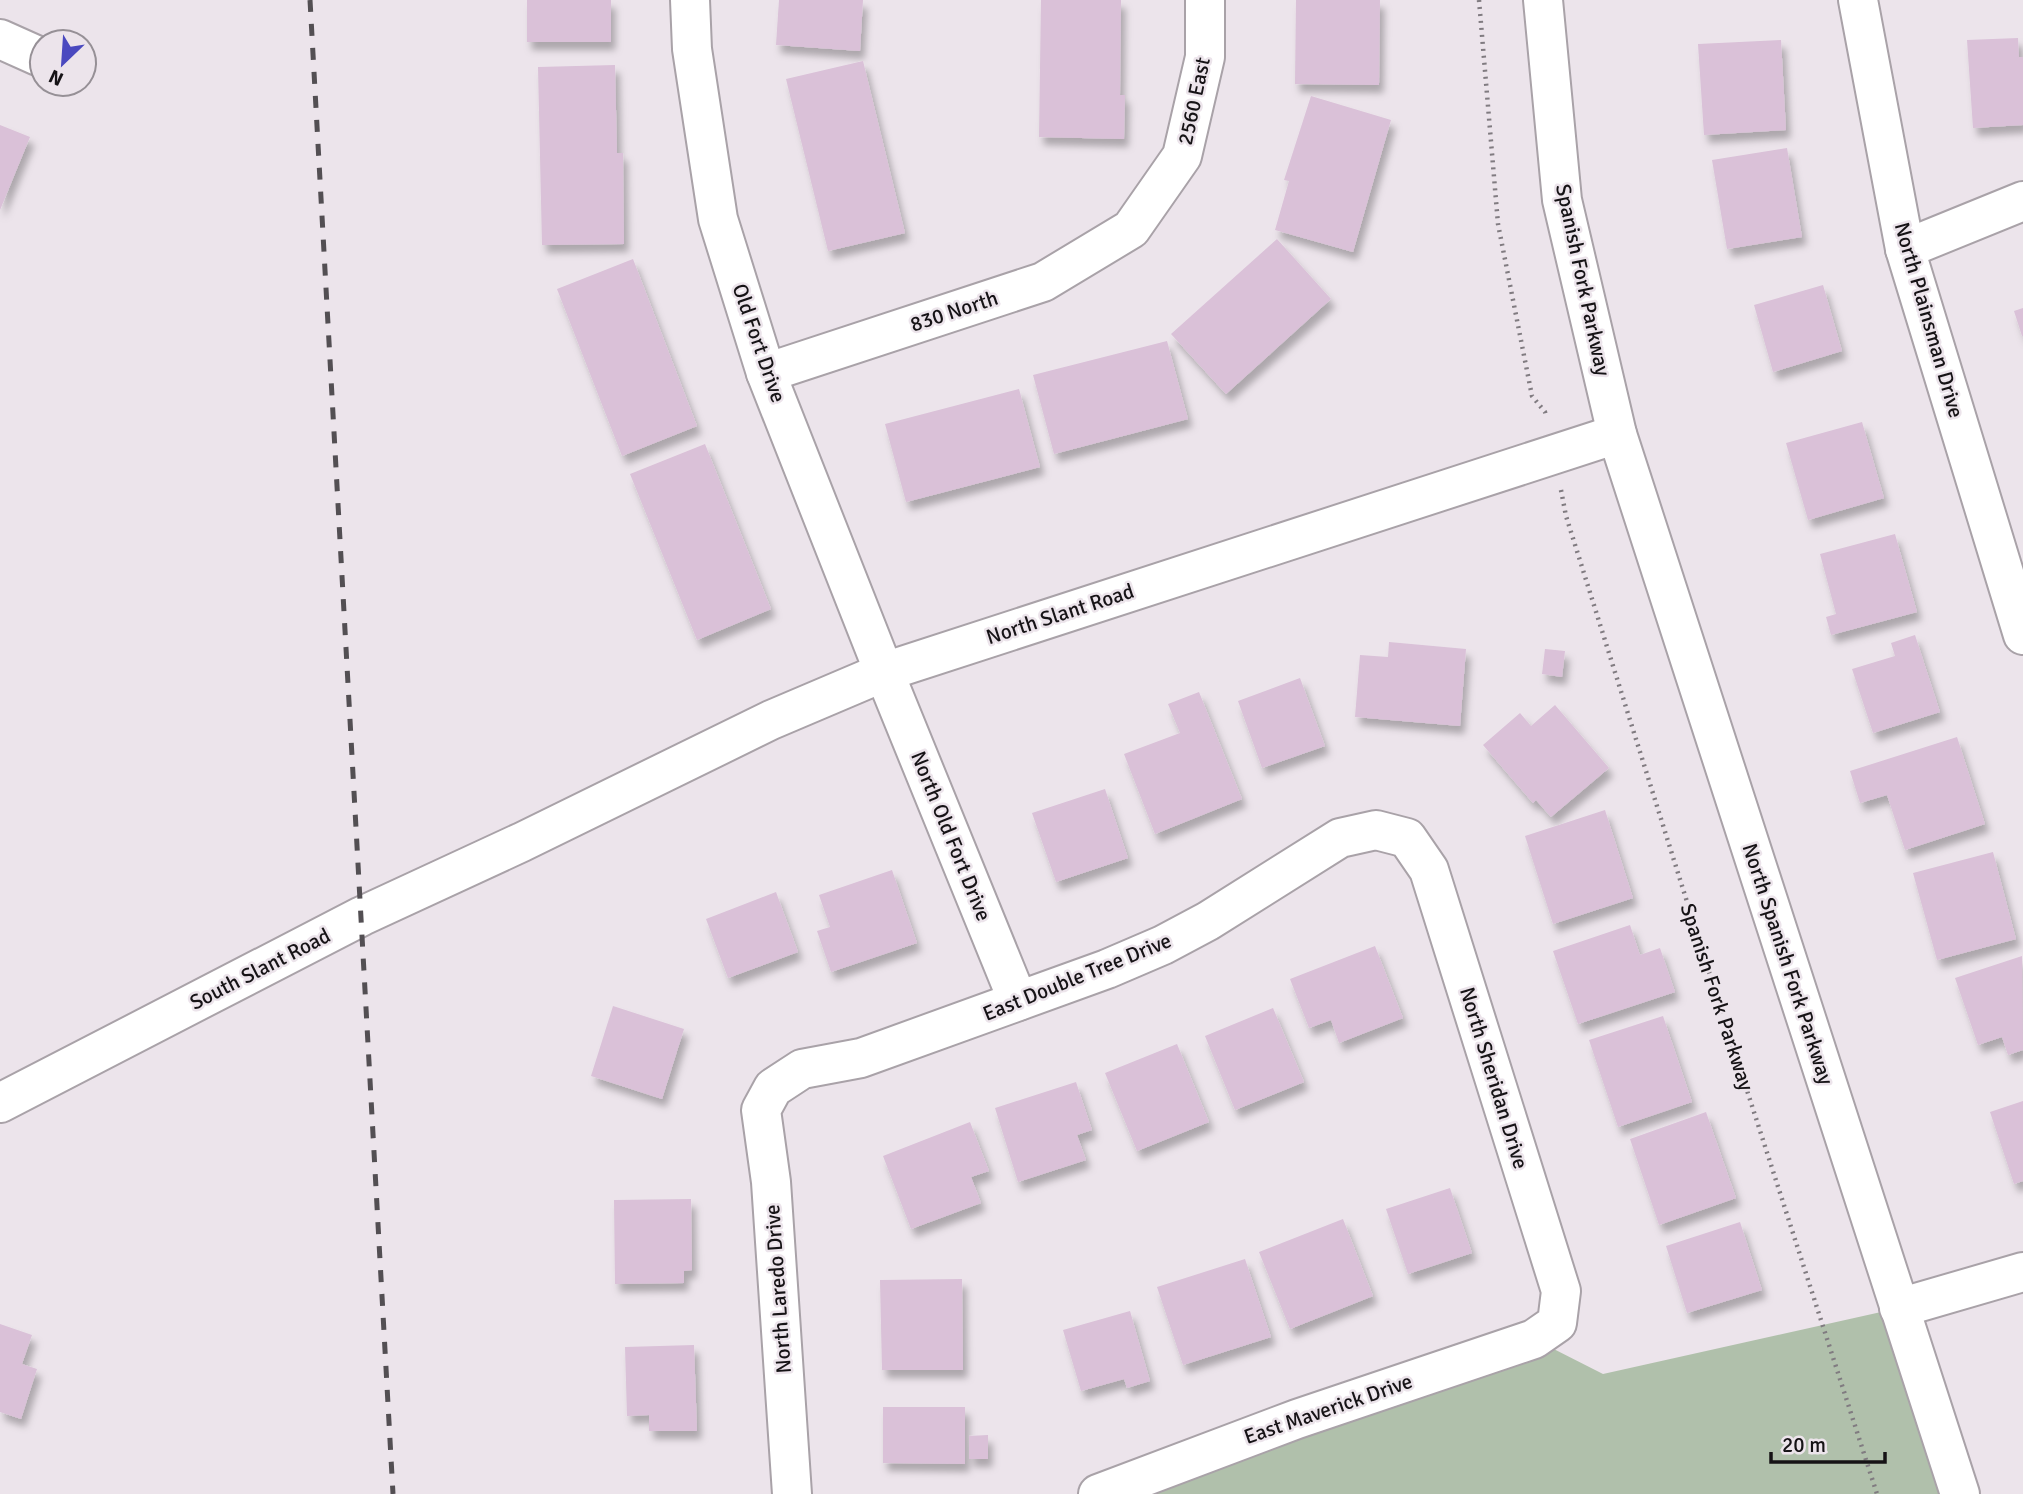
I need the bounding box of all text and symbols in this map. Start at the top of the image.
north arrow [28,28,98,98]
street label: 2560 East [1172,55,1216,147]
text: N [45,64,67,91]
street label: Spanish Fork Parkway [1550,182,1616,378]
street label: North Plainsman Drive [1889,219,1969,421]
street label: Old Fort Drive [727,280,791,406]
street label: 830 North [907,285,1001,337]
street label: North Slant Road [983,578,1137,650]
street label: North Old Fort Drive [905,747,997,925]
street label: North Spanish Fork Parkway [1737,840,1839,1088]
street label: Spanish Fork Parkway [1674,900,1760,1094]
street label: South Slant Road [185,922,335,1016]
street label: East Double Tree Drive [979,927,1175,1027]
street label: North Sheridan Drive [1454,984,1534,1172]
street label: North Laredo Drive [759,1203,797,1375]
street label: East Maverick Drive [1240,1368,1416,1450]
scale bar [1771,1420,1885,1464]
text: 20 m [1782,1432,1826,1458]

